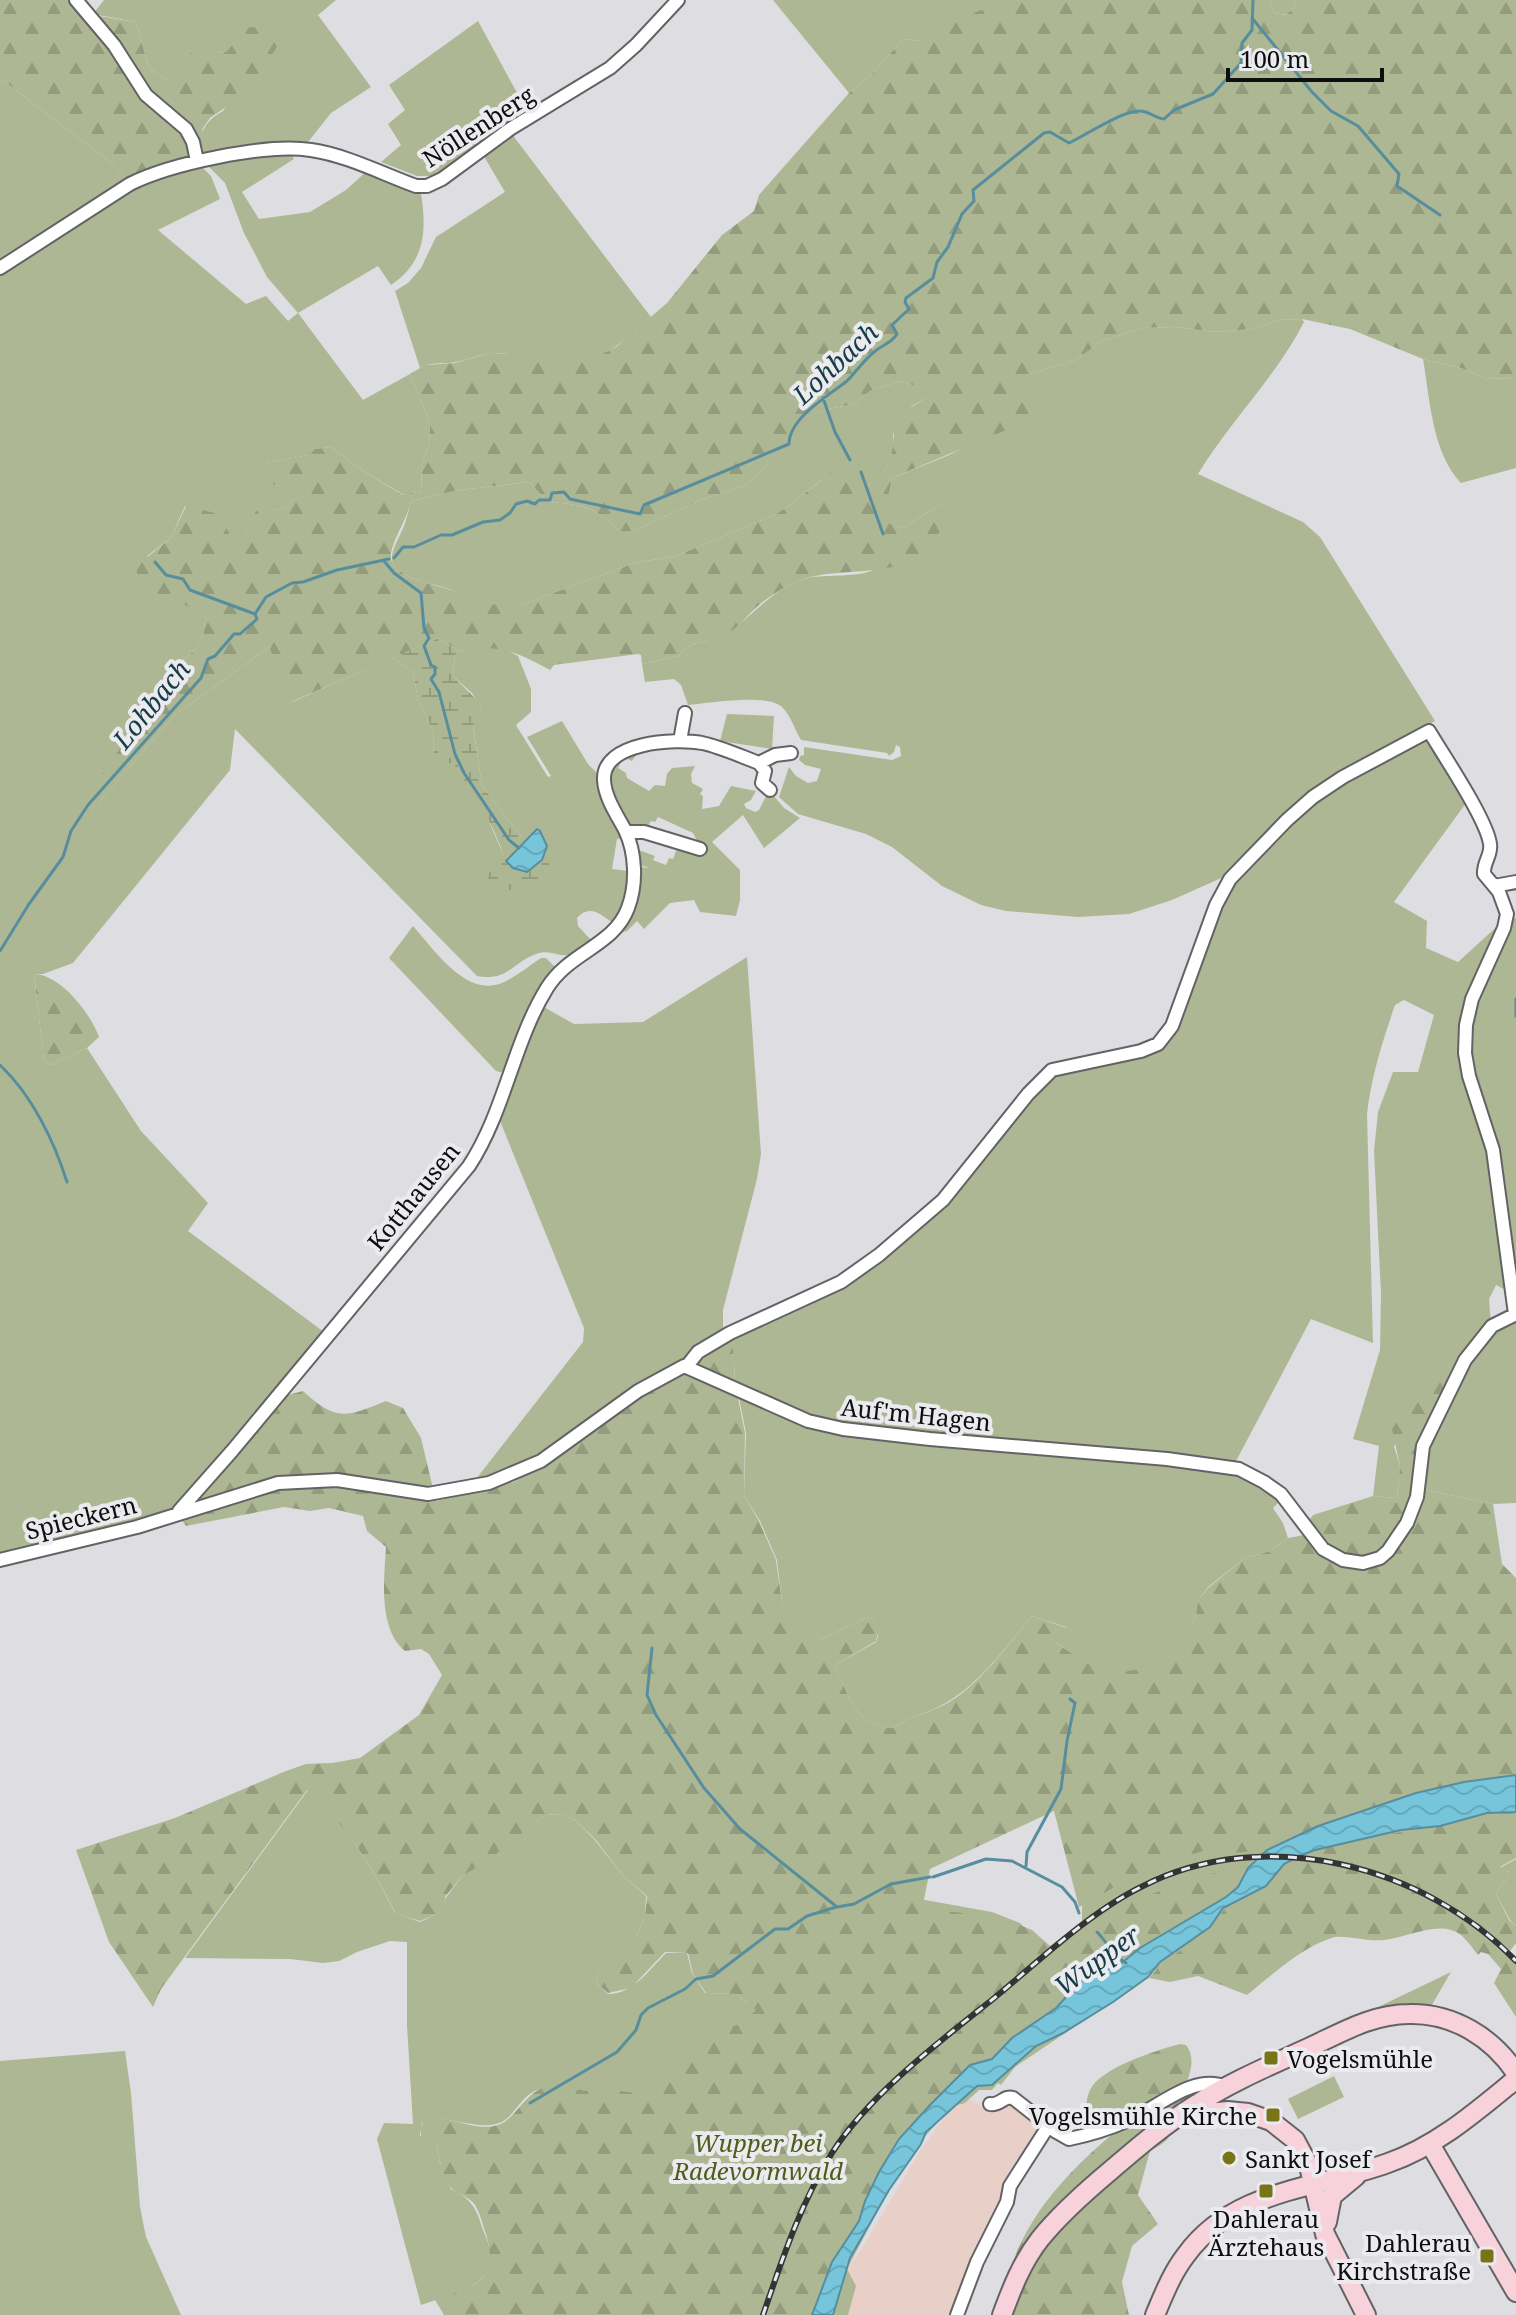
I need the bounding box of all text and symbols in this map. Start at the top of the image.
scale bar [1228,32,1382,82]
text: 100 m [1240,42,1309,75]
street label: Nöllenberg [416,77,540,174]
water label: Lohbach [784,314,886,413]
water label: Lohbach [103,652,198,757]
street label: Kotthausen [359,1135,467,1257]
street label: Auf'm Hagen [839,1390,993,1438]
street label: Spieckern [22,1487,140,1547]
water label: Wupper [1047,1916,1148,2003]
place label: Vogelsmühle [1287,2042,1433,2075]
marker: Vogelsmühle [1262,2049,1280,2067]
place label: Vogelsmühle Kirche [1029,2099,1257,2132]
marker: Vogelsmühle Kirche [1264,2106,1282,2124]
park label: Wupper bei Radevormwald [672,2126,843,2187]
place label: Sankt Josef [1245,2142,1373,2175]
marker: Sankt Josef [1220,2149,1238,2167]
marker: Dahlerau Ärztehaus [1257,2182,1275,2200]
place label: Dahlerau Ärztehaus [1208,2202,1324,2263]
place label: Dahlerau Kirchstraße [1336,2226,1471,2287]
marker: Dahlerau Kirchstraße [1478,2247,1496,2265]

